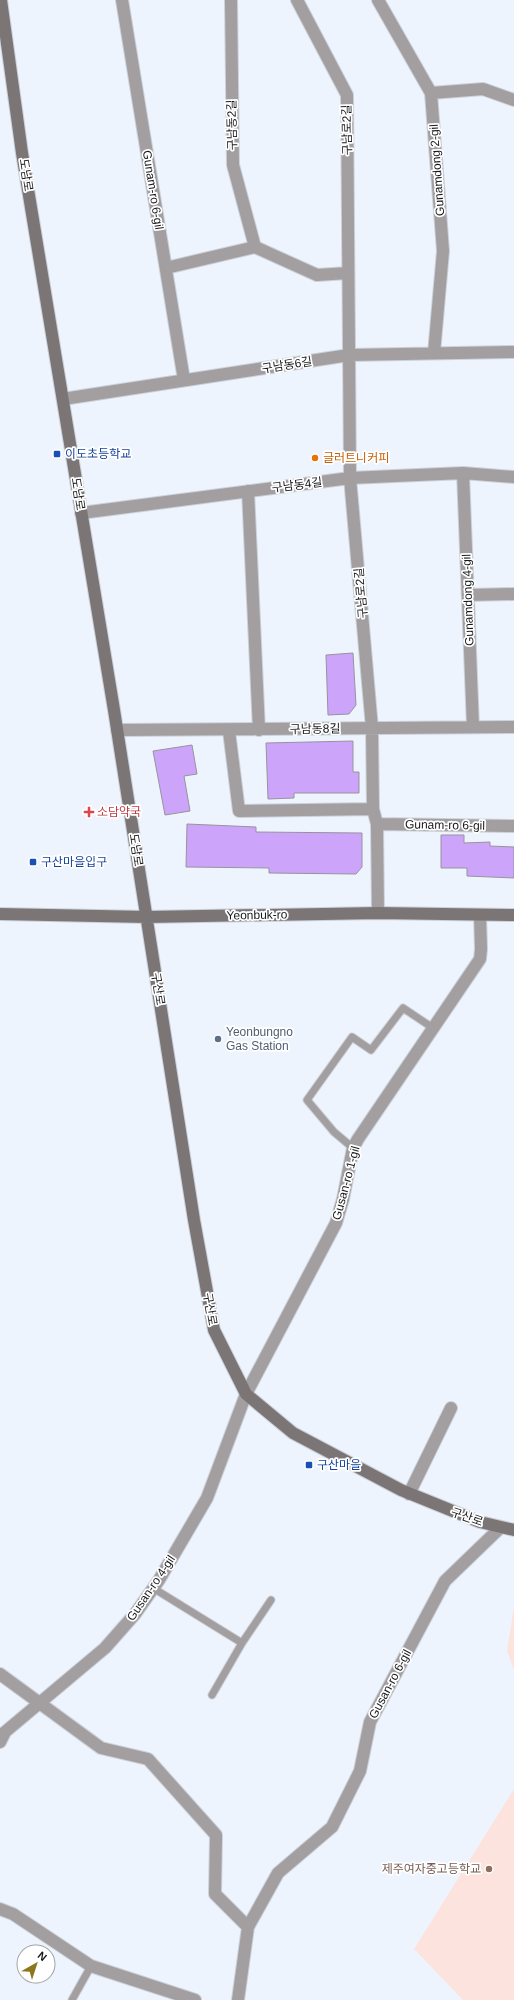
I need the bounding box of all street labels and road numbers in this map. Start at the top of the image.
street label: 구남동2길 [225,99,239,151]
street label: 구남로2길 [340,104,354,156]
street label: Gunamdong 2-gil [427,124,447,216]
street label: Gunam-ro 6-gil [140,149,166,231]
street label: 도남로 [16,158,36,192]
street label: 구남동6길 [261,354,313,376]
street label: 구남동4길 [271,475,323,495]
street label: 도남로 [68,477,88,511]
street label: Gunamdong 4-gil [459,554,477,646]
street label: 구남로2길 [352,567,370,619]
street label: 구남동8길 [289,722,341,736]
street label: Gunam-ro 6-gil [405,817,485,833]
street label: 도남로 [126,833,146,867]
street label: Yeonbuk-ro [226,907,288,923]
street label: 구산로 [148,972,168,1006]
street label: Gusan-ro 1-gil [329,1144,363,1222]
street label: 구산로 [200,1291,220,1327]
street label: 구산로 [449,1505,485,1529]
street label: Gusan-ro 4-gil [124,1553,178,1623]
street label: Gusan-ro 6-gil [366,1647,414,1721]

